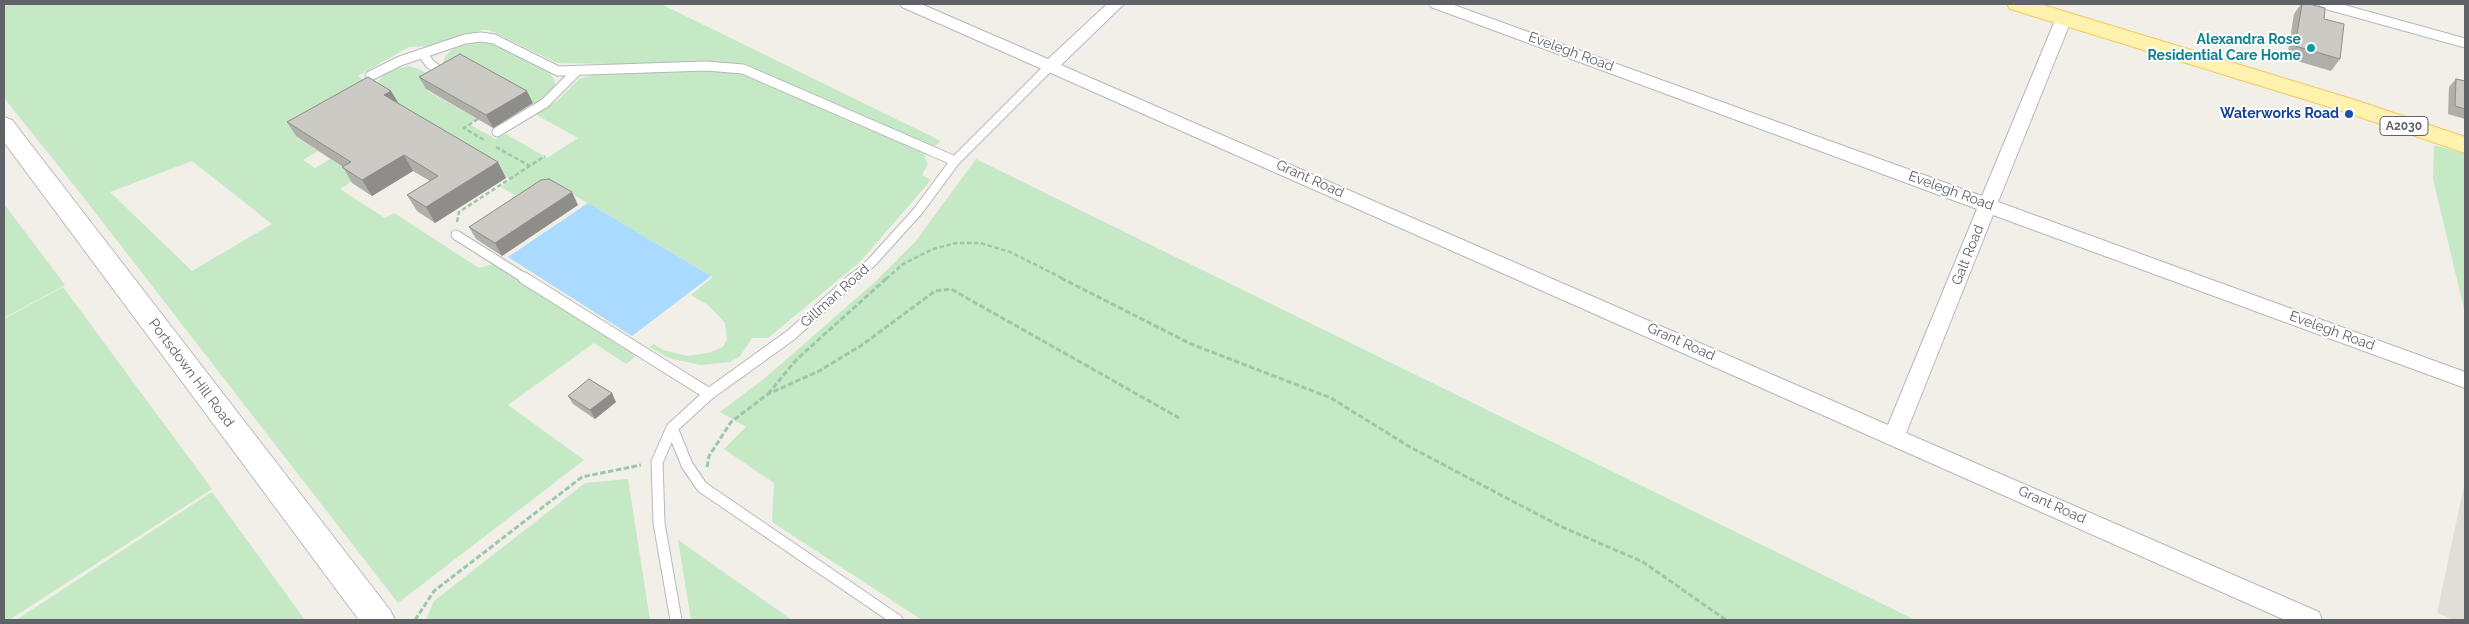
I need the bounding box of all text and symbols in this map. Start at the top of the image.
street label: Evelegh Road [1526,29,1616,75]
place label: Alexandra Rose Residential Care Home [2148,32,2301,64]
marker: Alexandra Rose Residential Care Home [2305,42,2317,54]
place label: Waterworks Road [2220,106,2339,122]
marker: Waterworks Road [2343,108,2355,120]
road number: A2030 [2380,116,2428,136]
street label: Grant Road [1273,157,1347,201]
street label: Evelegh Road [1906,168,1996,214]
street label: Galt Road [1948,223,1988,287]
street label: Gillman Road [797,261,873,331]
street label: Evelegh Road [2287,308,2377,354]
street label: Portsdown Hill Road [145,316,237,430]
street label: Grant Road [1644,320,1718,364]
street label: Grant Road [2015,483,2089,527]

